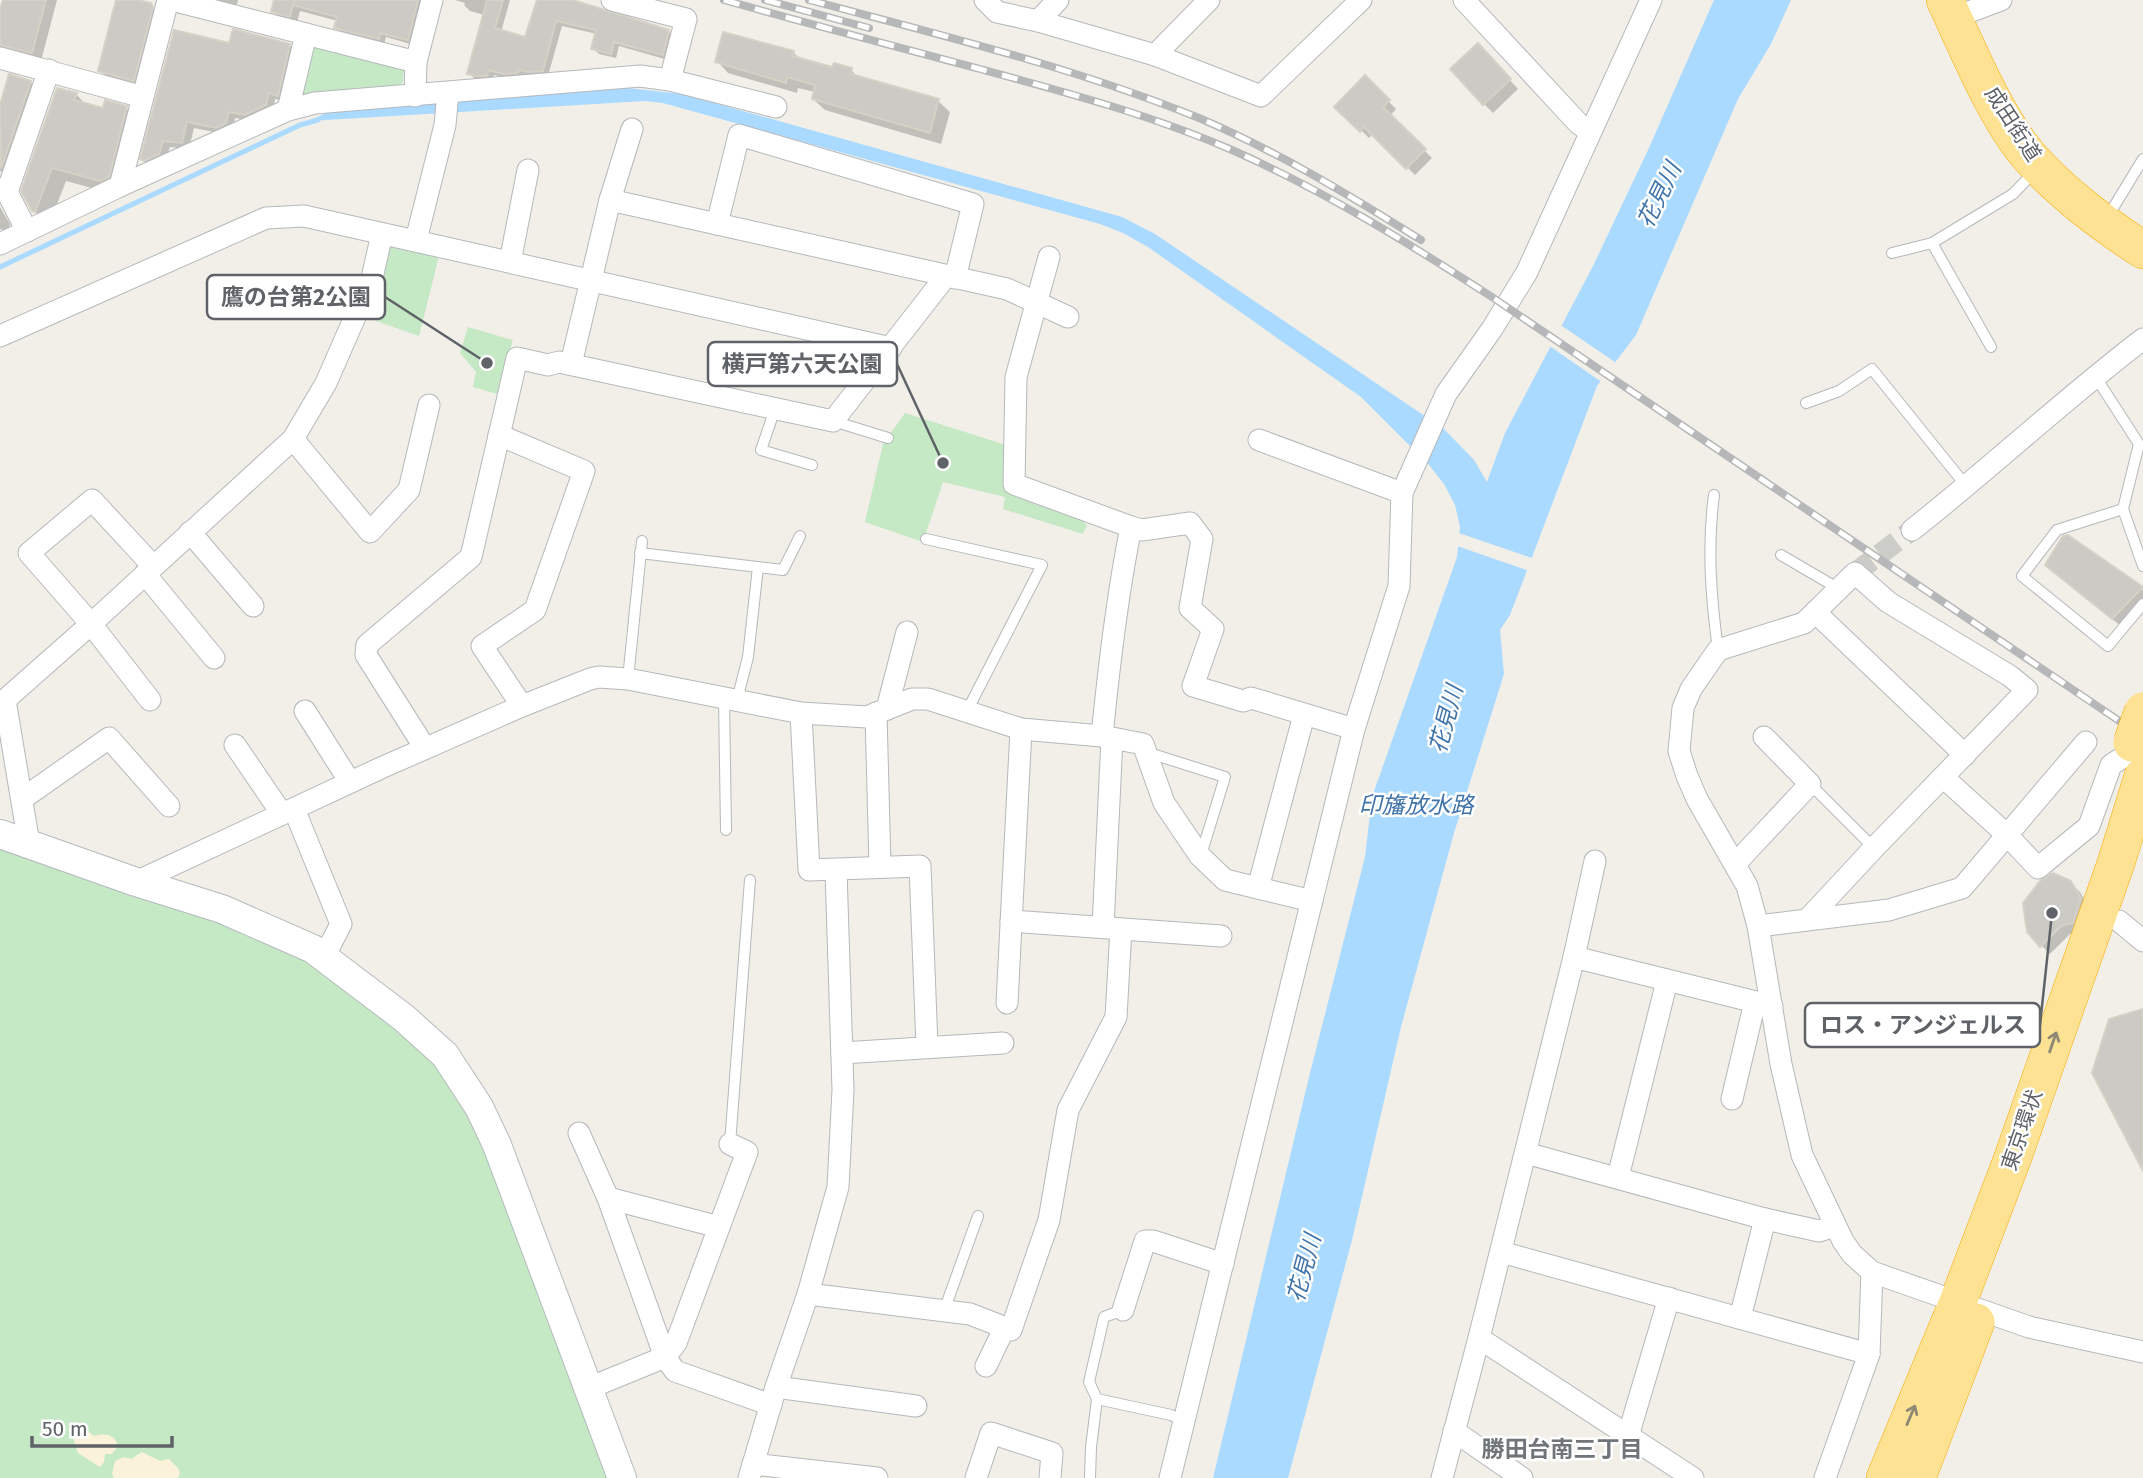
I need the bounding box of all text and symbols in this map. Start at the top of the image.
street label: 成田街道 [1979,82,2047,166]
water label: 花見川 [1631,155,1688,232]
callout: 鷹の台第2公園 [207,275,385,319]
text: 鷹の台第2公園 [221,283,371,311]
callout: 横戸第六天公園 [708,342,897,386]
text: 横戸第六天公園 [722,350,883,378]
water label: 花見川 [1424,679,1469,756]
water label: 印旛放水路 [1359,791,1476,819]
callout: ロス・アンジェルス [1805,1003,2040,1047]
text: ロス・アンジェルス [1820,1011,2026,1039]
one-way arrow [2047,1031,2060,1053]
street label: 東京環状 [1996,1086,2048,1174]
water label: 花見川 [1282,1228,1327,1305]
scale bar [32,1404,172,1448]
one-way arrow [1906,1405,1919,1426]
text: 50 m [42,1416,88,1442]
district label: 勝田台南三丁目 [1482,1435,1643,1463]

